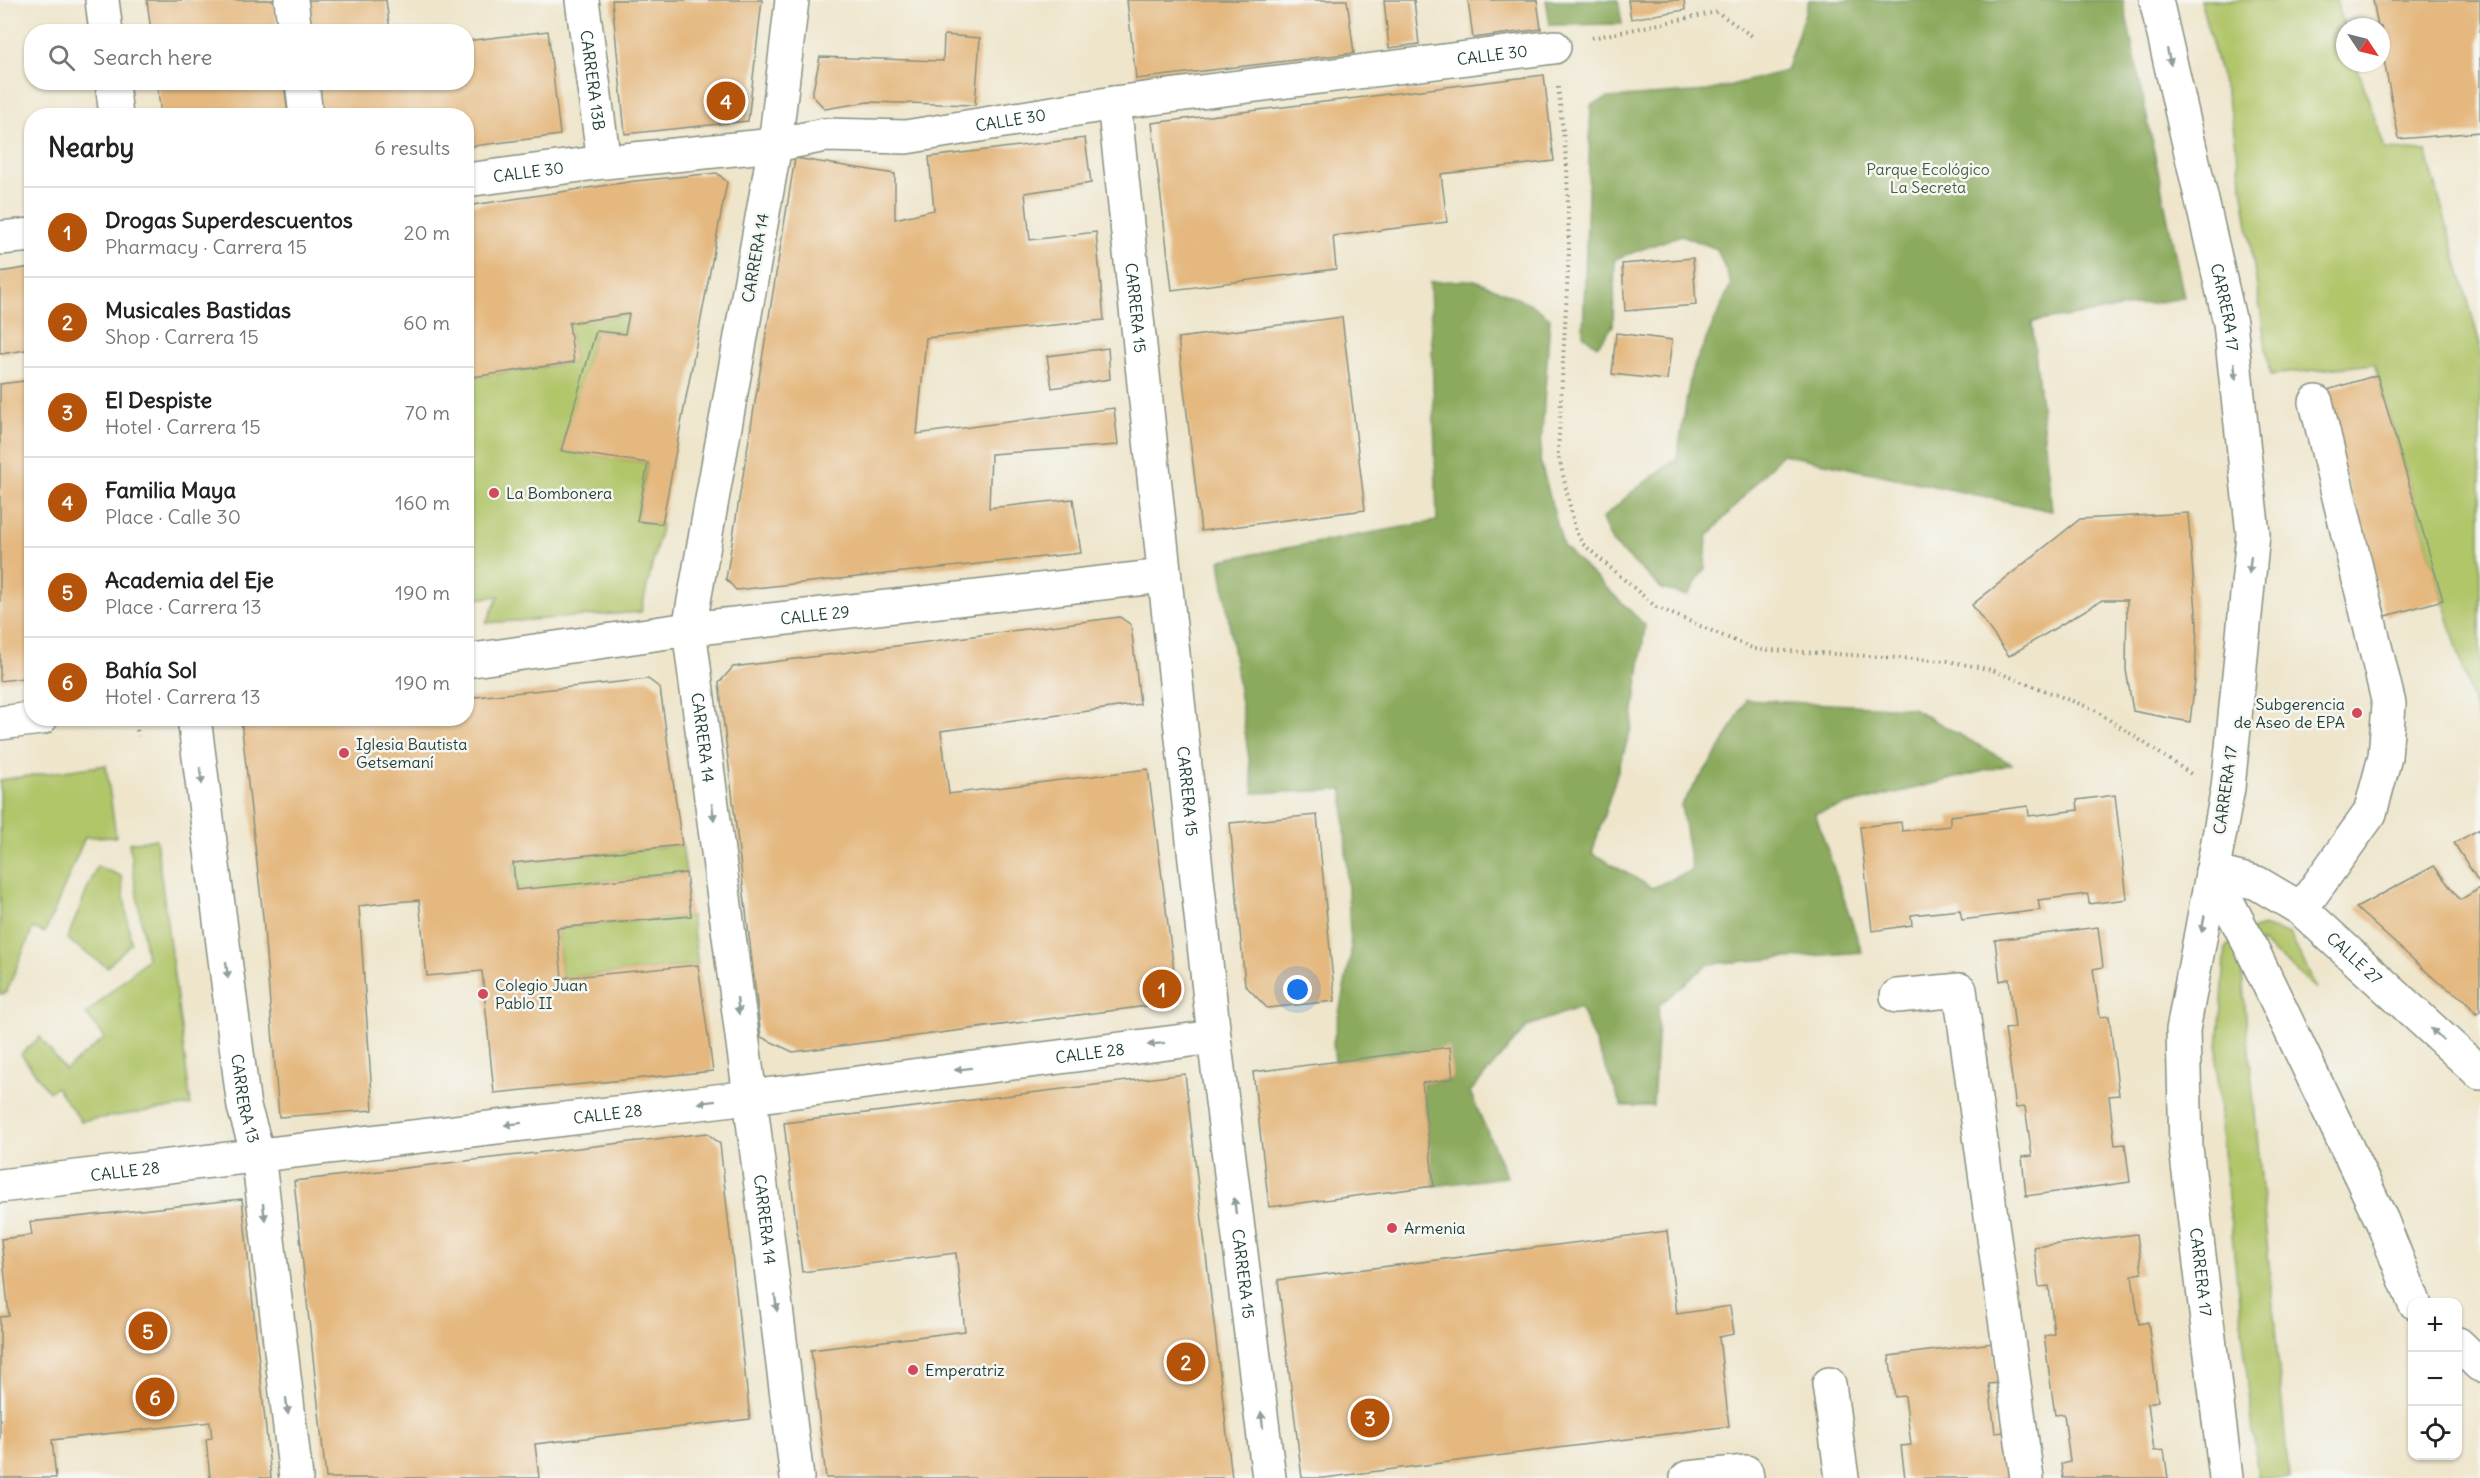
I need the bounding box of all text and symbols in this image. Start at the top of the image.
north arrow [2336,18,2390,72]
search box [24,24,474,90]
street label: CARRERA 13B [576,29,610,132]
street label: CALLE 30 [1456,40,1529,69]
icon: search [45,41,78,74]
text: Search here [93,43,212,71]
one-way arrow [2165,48,2174,67]
pin: 4 [706,78,746,124]
street label: CALLE 30 [974,104,1047,136]
text: Nearby [48,131,134,164]
text: 6 results [374,135,450,160]
street label: CALLE 30 [492,157,565,186]
park label: Parque Ecológico La Secreta [1866,159,1990,197]
text: Drogas Superdescuentos [105,206,353,234]
street label: CARRERA 14 [737,212,773,304]
text: 1 [64,220,71,245]
text: 20 m [404,220,450,245]
text: Pharmacy · Carrera 15 [105,234,307,259]
street label: CARRERA 17 [2207,261,2243,352]
street label: CARRERA 15 [1121,262,1151,354]
text: Musicales Bastidas [105,296,291,324]
text: 2 [62,310,73,335]
text: 60 m [403,310,450,335]
text: Shop · Carrera 15 [105,324,259,349]
one-way arrow [2230,362,2240,381]
text: El Despiste [105,386,212,414]
text: 3 [62,400,73,425]
text: 70 m [405,400,450,425]
text: Hotel · Carrera 15 [105,414,261,439]
text: Familia Maya [105,476,236,504]
place label: La Bombonera [506,483,612,503]
marker: La Bombonera [487,486,501,500]
text: 4 [62,490,73,515]
text: 160 m [395,490,450,515]
text: Place · Calle 30 [105,504,241,529]
one-way arrow [2245,555,2255,574]
text: Academia del Eje [105,566,274,594]
text: 5 [62,580,73,605]
text: 190 m [395,580,450,605]
text: Place · Carrera 13 [105,594,262,619]
street label: CALLE 29 [779,601,851,629]
text: Bahía Sol [105,656,197,684]
text: 6 [62,670,73,695]
text: 190 m [395,670,450,695]
text: Hotel · Carrera 13 [105,684,261,709]
street label: CARRERA 14 [687,691,719,784]
place label: Subgerencia de Aseo de EPA [2234,694,2345,732]
marker: Subgerencia de Aseo de EPA [2350,706,2364,720]
place label: Iglesia Bautista Getsemaní [356,734,467,772]
street label: CARRERA 17 [2209,744,2241,835]
street label: CARRERA 15 [1173,745,1202,837]
marker: Iglesia Bautista Getsemaní [337,746,351,760]
one-way arrow [197,767,206,786]
one-way arrow [708,803,717,822]
one-way arrow [2198,915,2207,934]
street label: CALLE 27 [2323,928,2386,989]
one-way arrow [222,960,231,979]
pin: 1 [1142,966,1182,1012]
place label: Colegio Juan Pablo II [495,975,588,1013]
your location [1283,975,1312,1004]
marker: Colegio Juan Pablo II [476,987,490,1001]
one-way arrow [734,996,743,1015]
one-way arrow [2430,1028,2445,1041]
street label: CALLE 28 [1054,1039,1126,1067]
one-way arrow [1147,1040,1166,1049]
street label: CARRERA 13 [227,1053,264,1145]
one-way arrow [953,1065,972,1074]
one-way arrow [698,1097,717,1107]
street label: CALLE 28 [572,1100,643,1128]
one-way arrow [504,1119,523,1129]
street label: CALLE 28 [89,1157,161,1185]
street label: CARRERA 14 [750,1173,781,1266]
one-way arrow [1231,1196,1240,1215]
one-way arrow [260,1202,269,1221]
place label: Armenia [1404,1218,1465,1238]
marker: Armenia [1385,1221,1399,1235]
street label: CARRERA 17 [2186,1227,2216,1318]
street label: CARRERA 15 [1228,1228,1259,1320]
one-way arrow [771,1294,780,1313]
map controls [2408,1298,2462,1460]
button: + [2408,1298,2462,1352]
pin: 5 [128,1308,168,1354]
pin: 2 [1166,1340,1206,1384]
button: − [2408,1352,2462,1406]
place label: Emperatriz [925,1360,1005,1380]
marker: Emperatriz [906,1363,920,1377]
pin: 6 [136,1374,174,1420]
one-way arrow [282,1396,292,1415]
pin: 3 [1350,1396,1390,1440]
button: locate [2408,1406,2462,1460]
one-way arrow [1257,1410,1267,1429]

